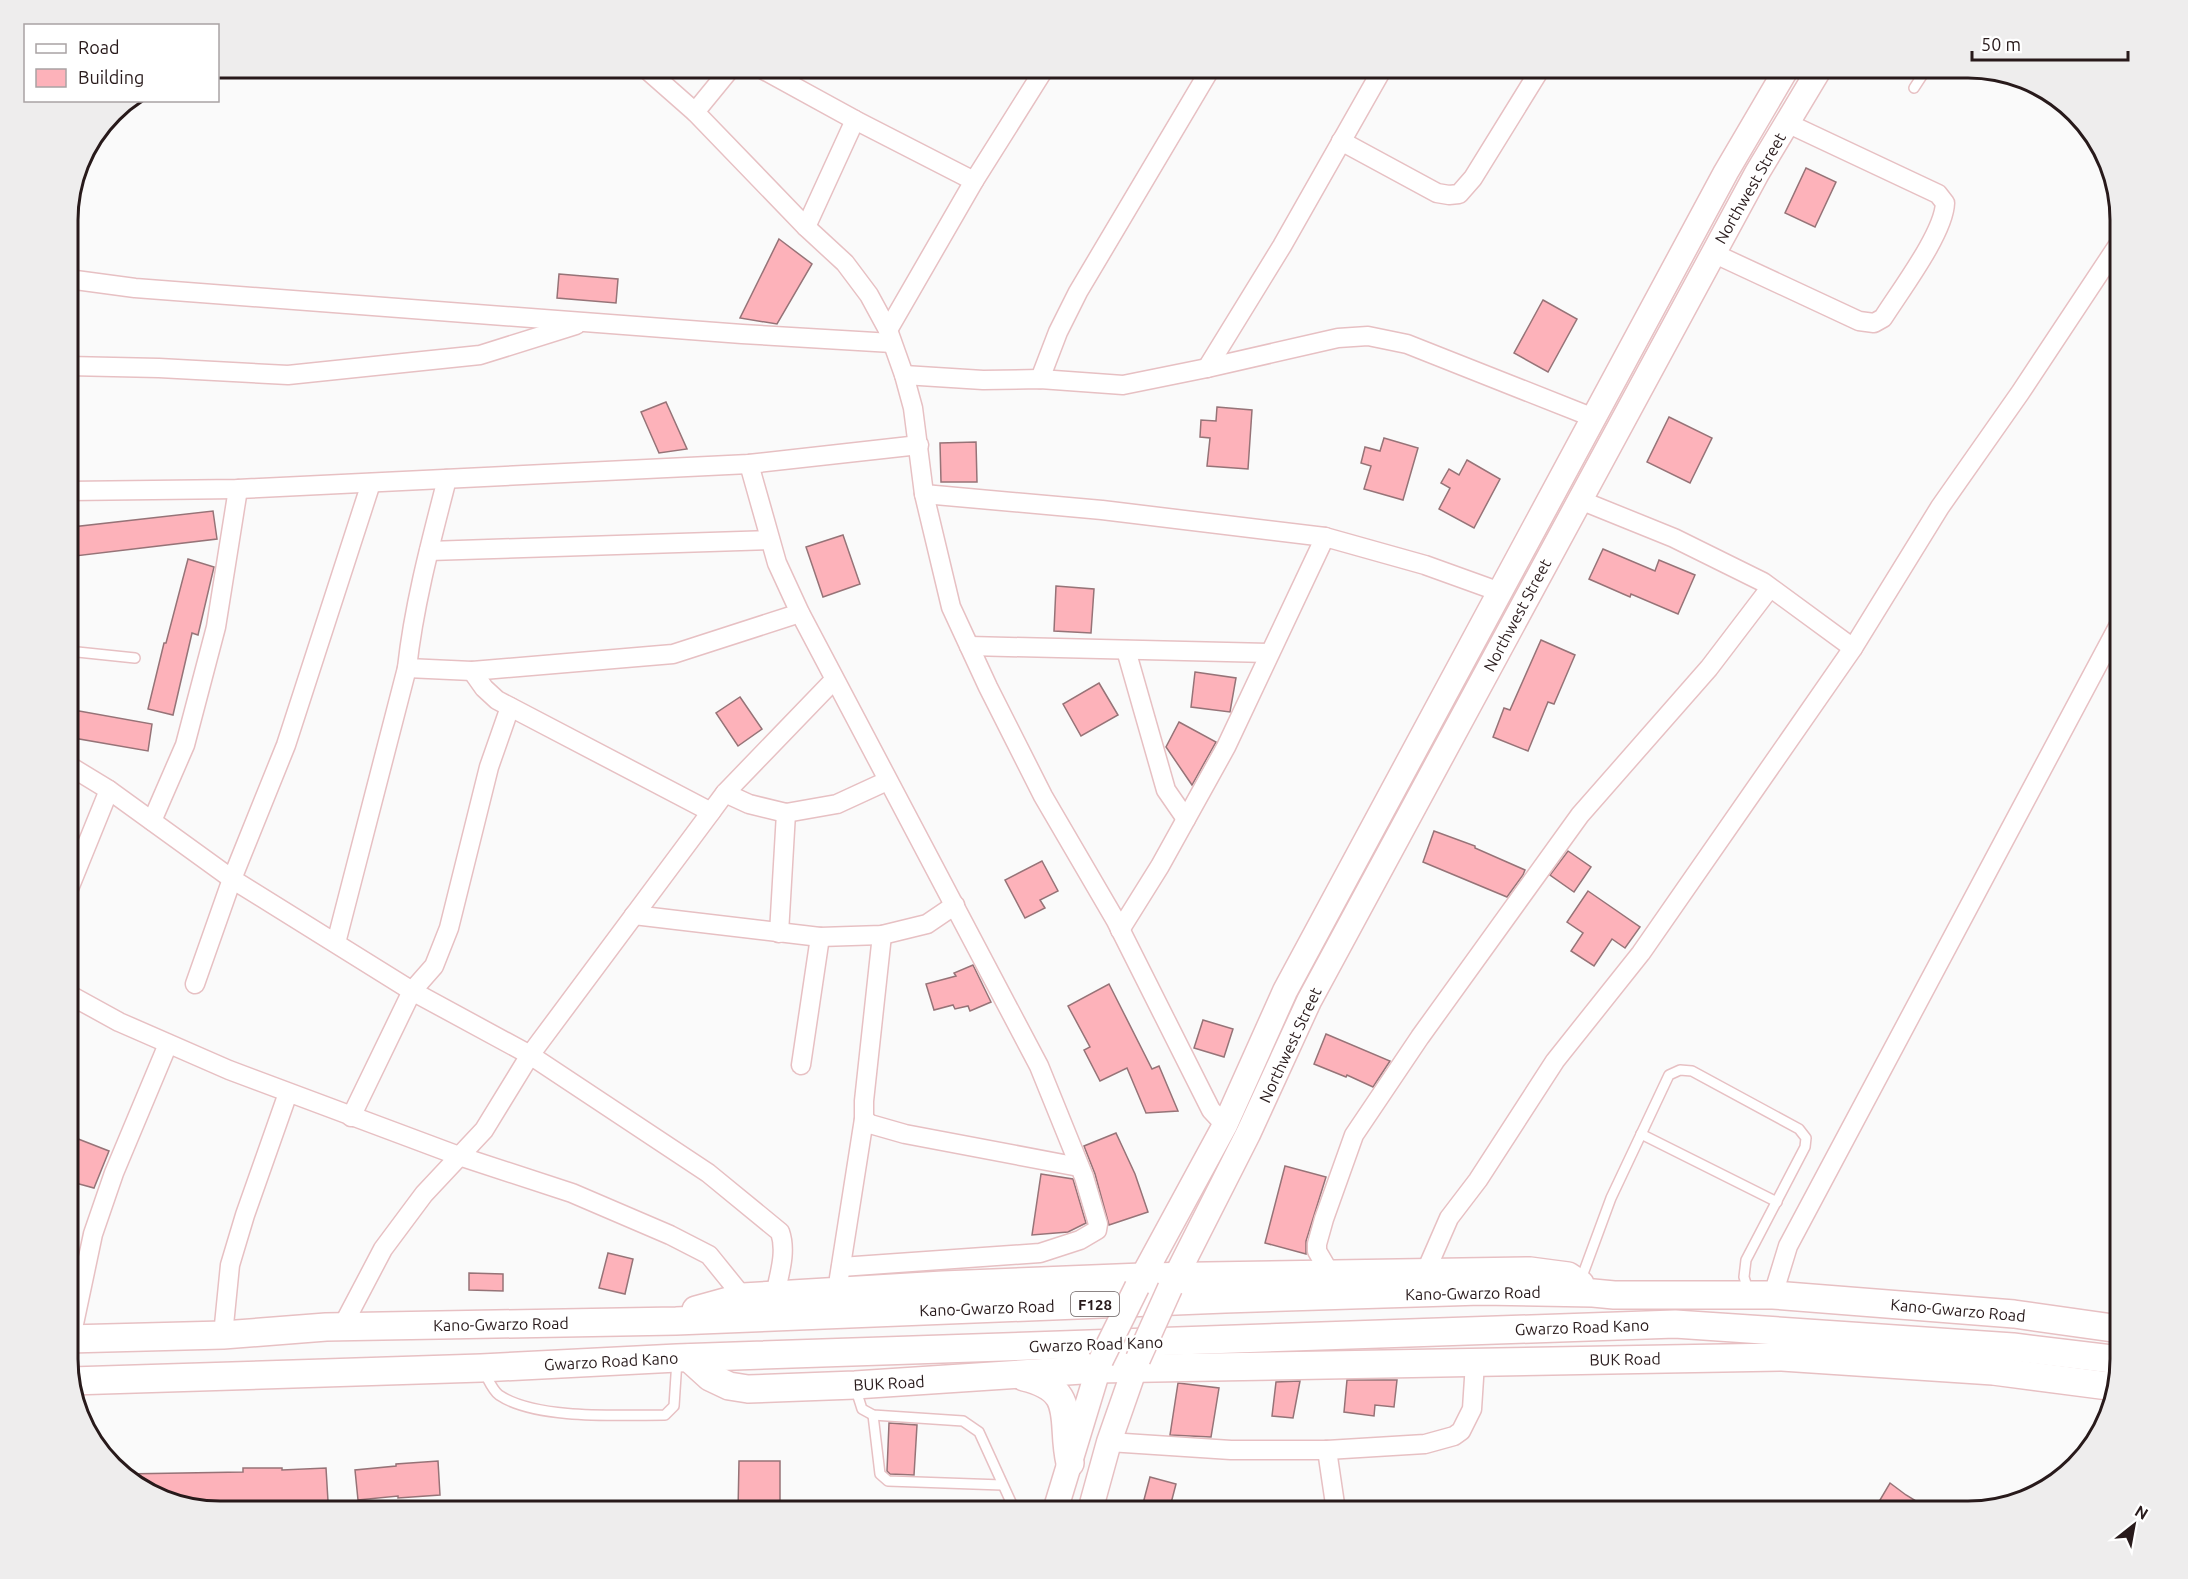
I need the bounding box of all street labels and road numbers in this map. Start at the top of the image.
street label: Northwest Street [1711,129,1789,247]
street label: Northwest Street [1480,555,1555,674]
street label: Northwest Street [1255,984,1325,1105]
street label: Kano-Gwarzo Road [1405,1283,1541,1303]
road number: F128 [1071,1292,1119,1316]
street label: Kano-Gwarzo Road [1890,1295,2026,1325]
street label: Kano-Gwarzo Road [919,1297,1055,1319]
street label: Kano-Gwarzo Road [433,1314,569,1334]
street label: Gwarzo Road Kano [1514,1316,1650,1338]
street label: Gwarzo Road Kano [1028,1333,1164,1355]
street label: Gwarzo Road Kano [543,1348,679,1374]
street label: BUK Road [1589,1349,1661,1369]
street label: BUK Road [853,1372,925,1394]

